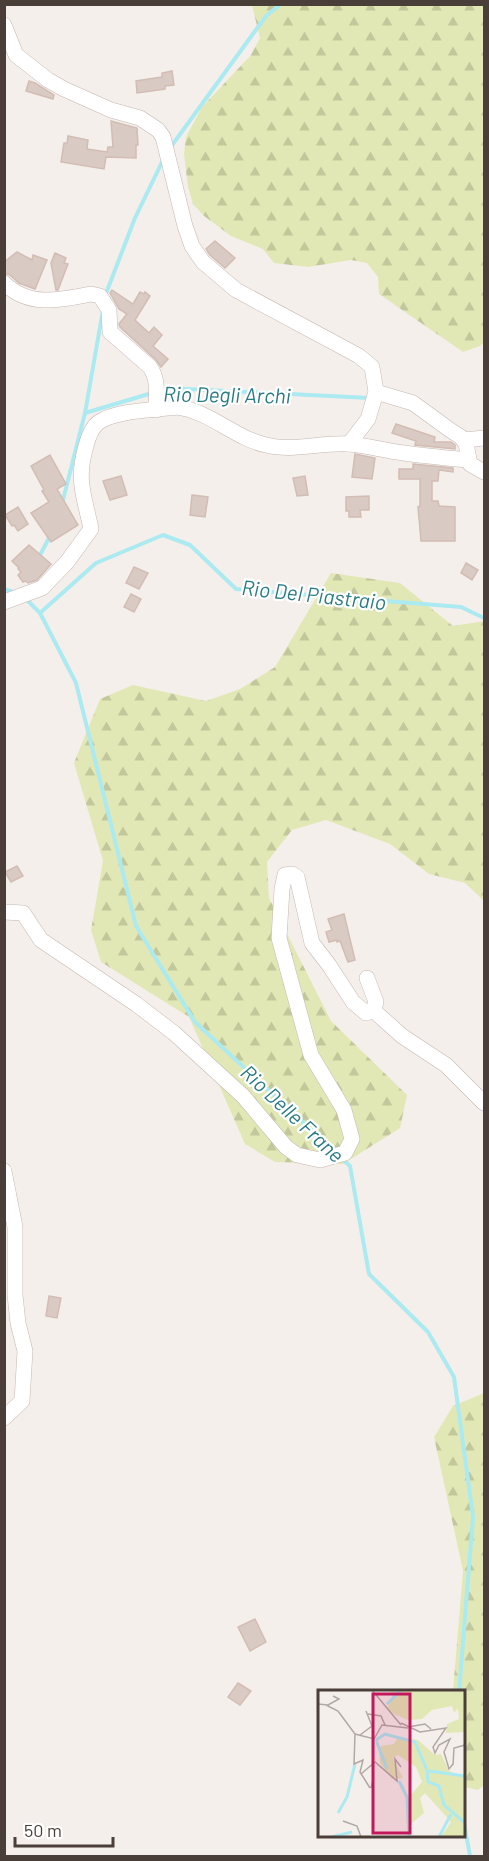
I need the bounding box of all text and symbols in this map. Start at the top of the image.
water label: Rio Degli Archi [163,380,292,408]
water label: Rio Del Piastraio [240,574,388,614]
water label: Rio Delle Frane [236,1059,350,1167]
inset map [318,1690,465,1837]
scale bar [15,1810,112,1848]
text: 50 m [24,1819,62,1841]

